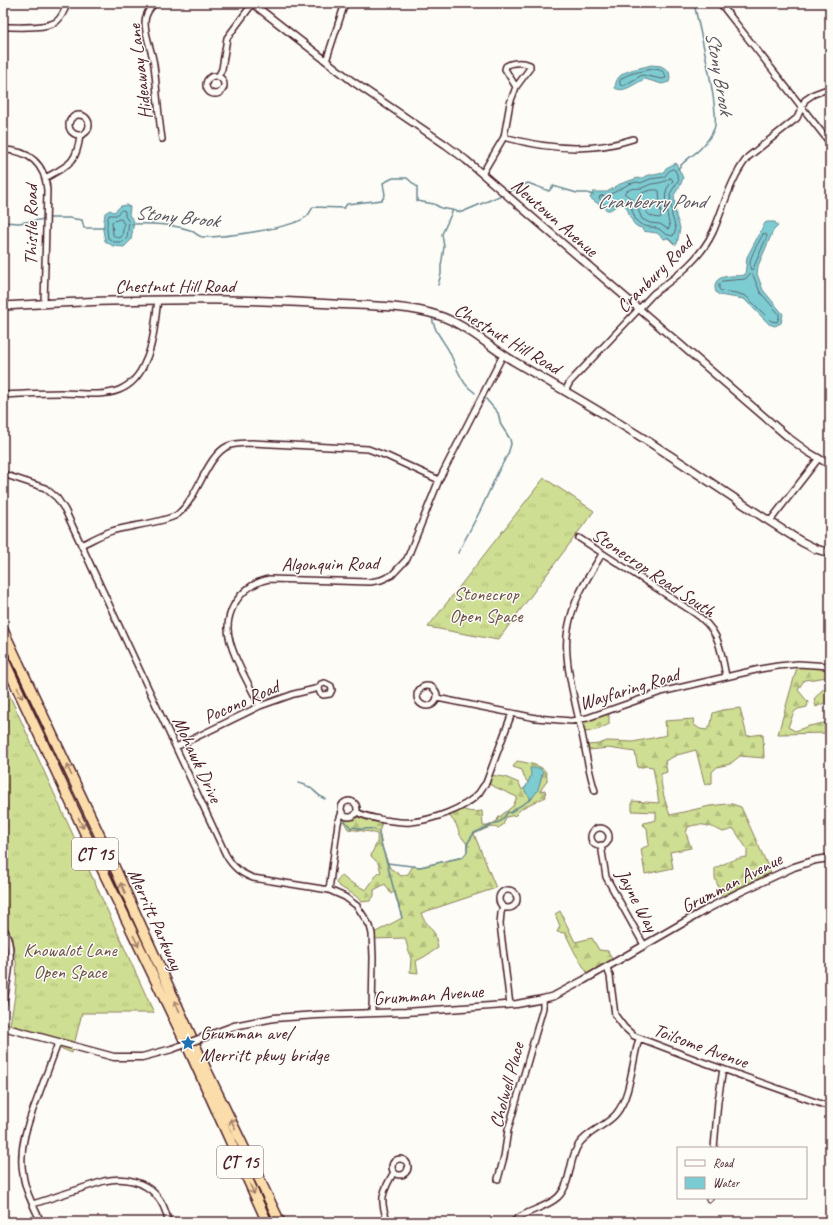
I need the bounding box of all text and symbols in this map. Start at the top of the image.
street label: Hideaway Lane [122,21,158,121]
water label: Stony Brook [700,30,740,120]
street label: Newtown Avenue [506,174,604,263]
street label: Thistle Road [19,181,43,265]
water label: Cranberry Pond [597,189,711,214]
water label: Stony Brook [134,200,223,234]
street label: Cranbury Road [611,230,700,318]
street label: Chestnut Hill Road [115,274,238,298]
street label: Chestnut Hill Road [450,298,568,382]
street label: Stonecrop Road South [587,523,721,624]
street label: Algonquin Road [281,551,381,577]
park label: Stonecrop Open Space [449,582,524,628]
street label: Wayfaring Road [576,662,685,716]
street label: Pocono Road [200,674,285,729]
one-way arrow [17,687,24,699]
street label: Mohawk Drive [167,713,228,808]
one-way arrow [65,764,72,776]
one-way arrow [78,817,85,829]
road number: CT 15 [72,838,118,870]
street label: Grumman Avenue [677,846,787,919]
street label: Jayne Way [610,864,664,937]
street label: Merritt Parkway [122,865,189,975]
one-way arrow [119,882,127,894]
one-way arrow [133,934,140,946]
park label: Knowalot Lane Open Space [23,938,118,984]
street label: Grumman Avenue [372,979,486,1011]
one-way arrow [173,1001,180,1013]
street label: Toilsome Avenue [650,1018,753,1075]
place label: Grumman ave/ Merritt pkwy bridge [200,1021,330,1067]
place icon: Grumman ave/ Merritt pkwy bridge [179,1034,197,1052]
street label: Cholwell Place [484,1038,530,1131]
one-way arrow [229,1118,236,1130]
road number: CT 15 [217,1146,263,1178]
legend [677,1147,807,1199]
text: Road [713,1155,735,1171]
text: Water [713,1175,741,1191]
one-way arrow [249,1182,256,1194]

